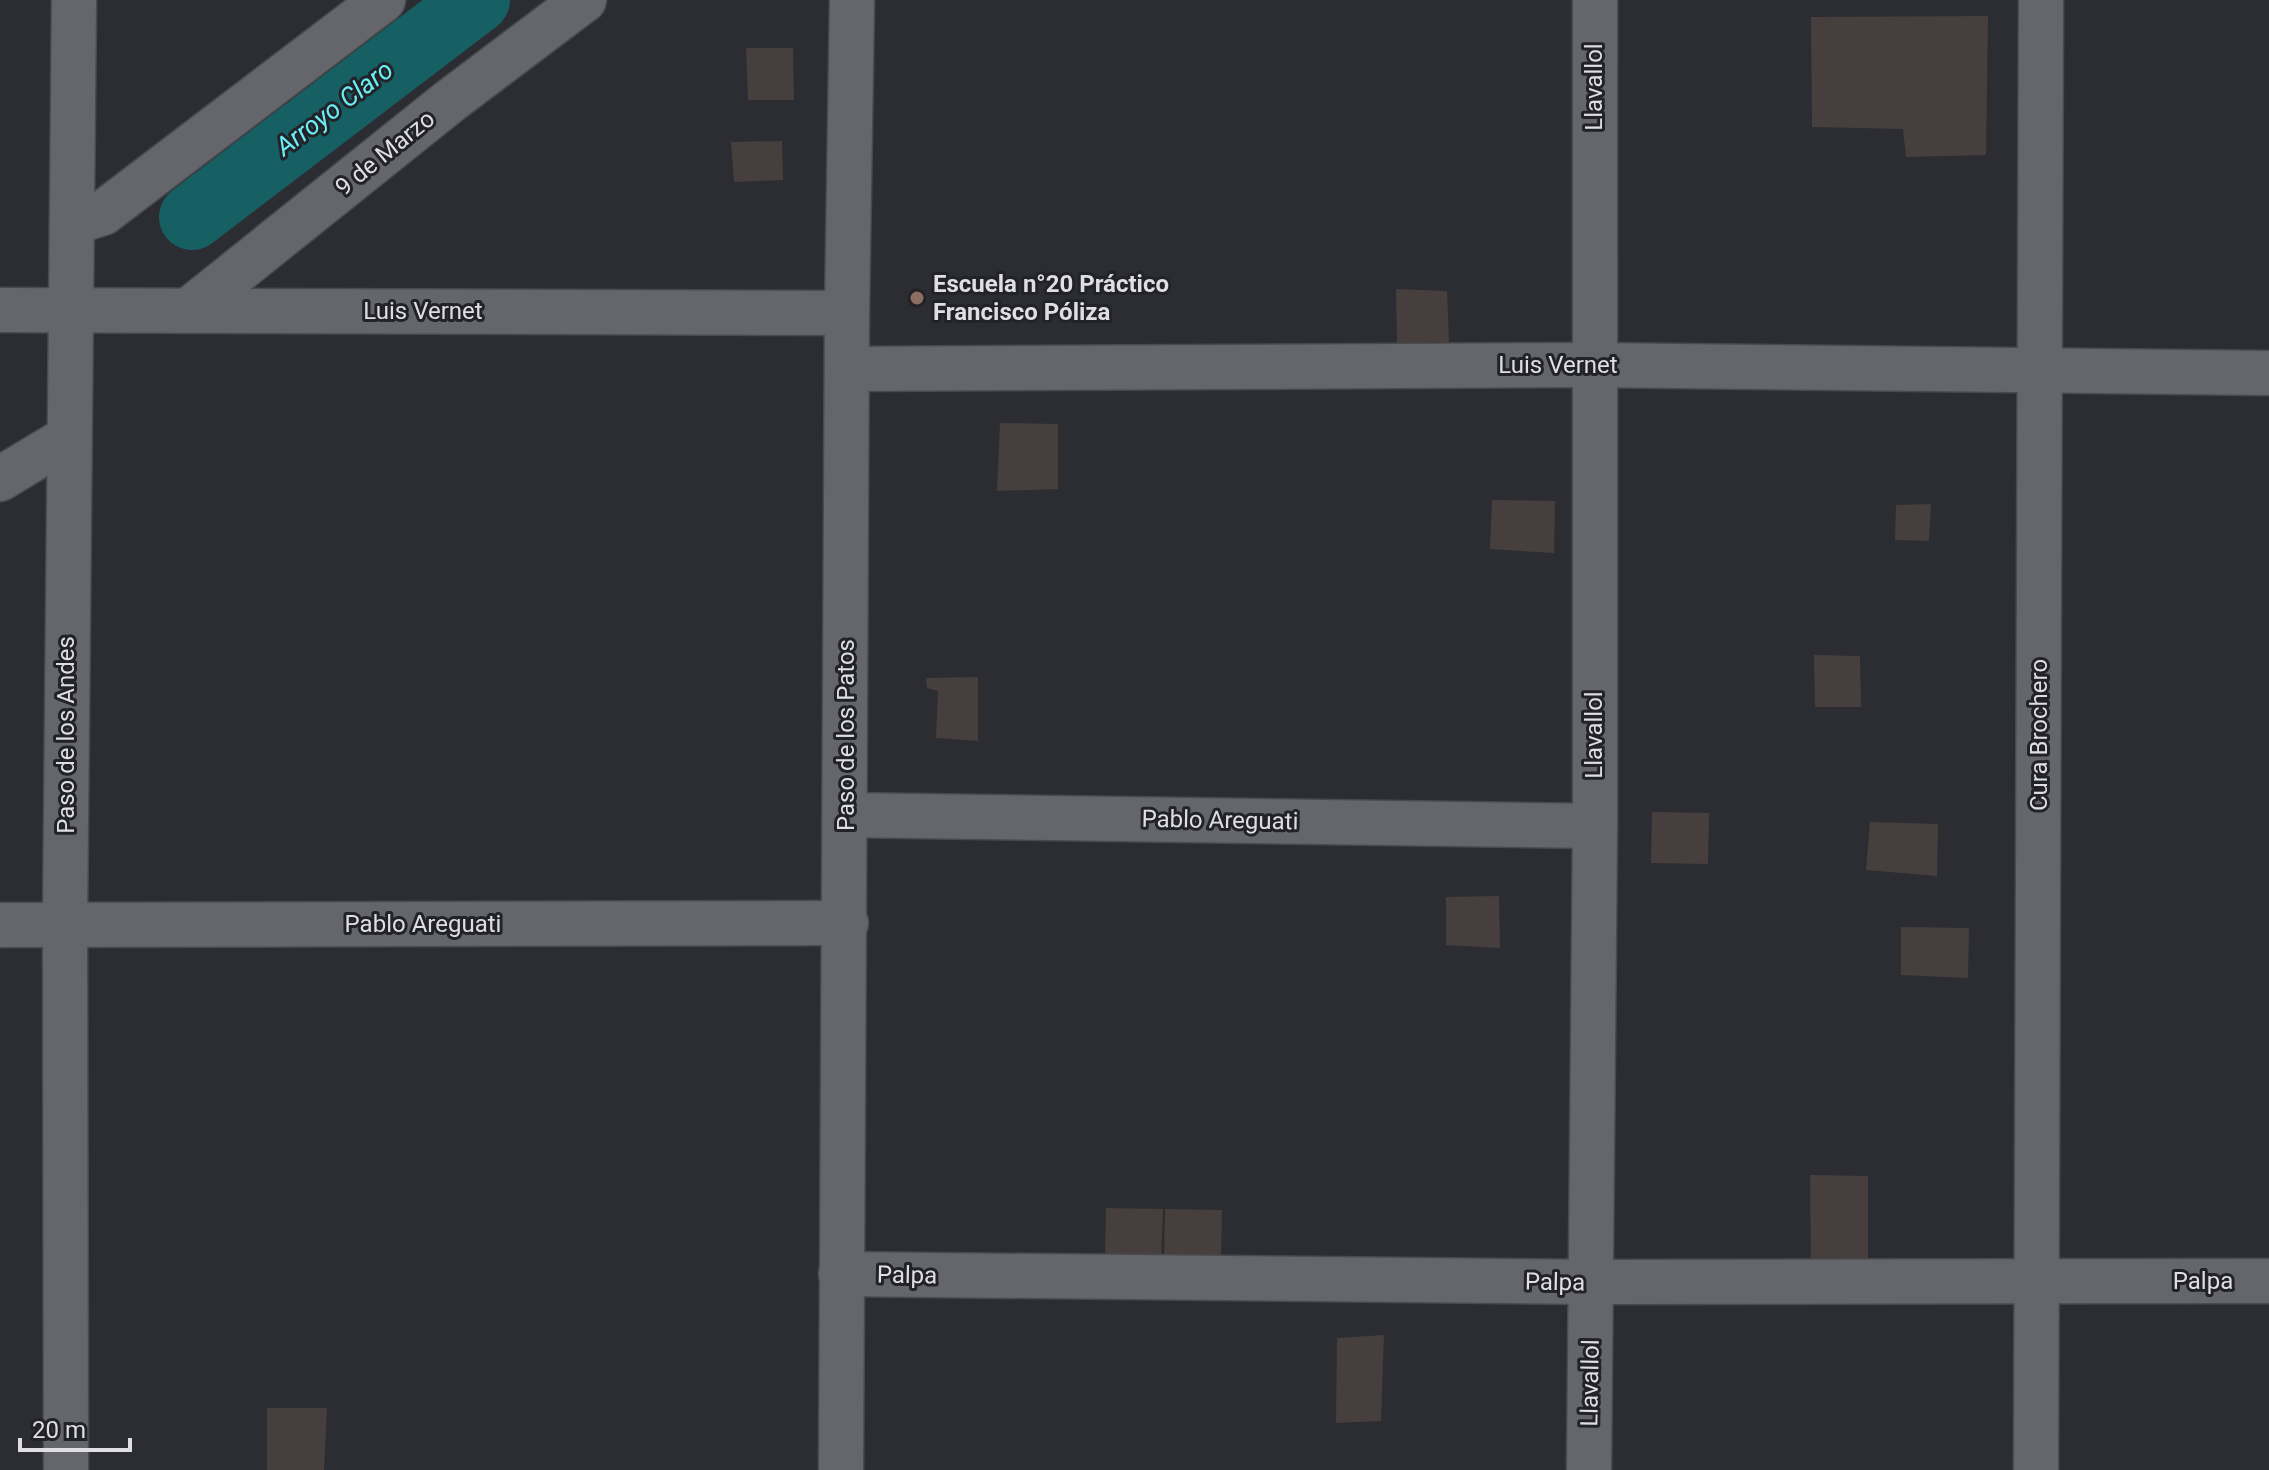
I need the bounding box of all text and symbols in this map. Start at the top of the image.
street label: Llavallol [1580,43,1608,131]
water label: Arroyo Claro [268,54,399,163]
street label: 9 de Marzo [330,105,440,201]
place label: Escuela n°20 Práctico Francisco Póliza [933,270,1169,326]
marker: Escuela n°20 Práctico Francisco Póliza [908,289,926,307]
street label: Luis Vernet [363,297,483,325]
street label: Luis Vernet [1498,351,1618,379]
street label: Paso de los Andes [52,636,80,834]
street label: Paso de los Patos [832,639,860,831]
street label: Cura Brochero [2025,659,2053,811]
street label: Llavallol [1580,691,1608,779]
street label: Pablo Areguati [1141,805,1299,835]
street label: Pablo Areguati [345,910,501,938]
street label: Palpa [877,1260,937,1290]
street label: Palpa [1525,1267,1585,1297]
street label: Palpa [2173,1267,2233,1295]
street label: Llavallol [1575,1339,1605,1427]
scale bar [20,1402,130,1452]
text: 20 m [32,1416,86,1444]

